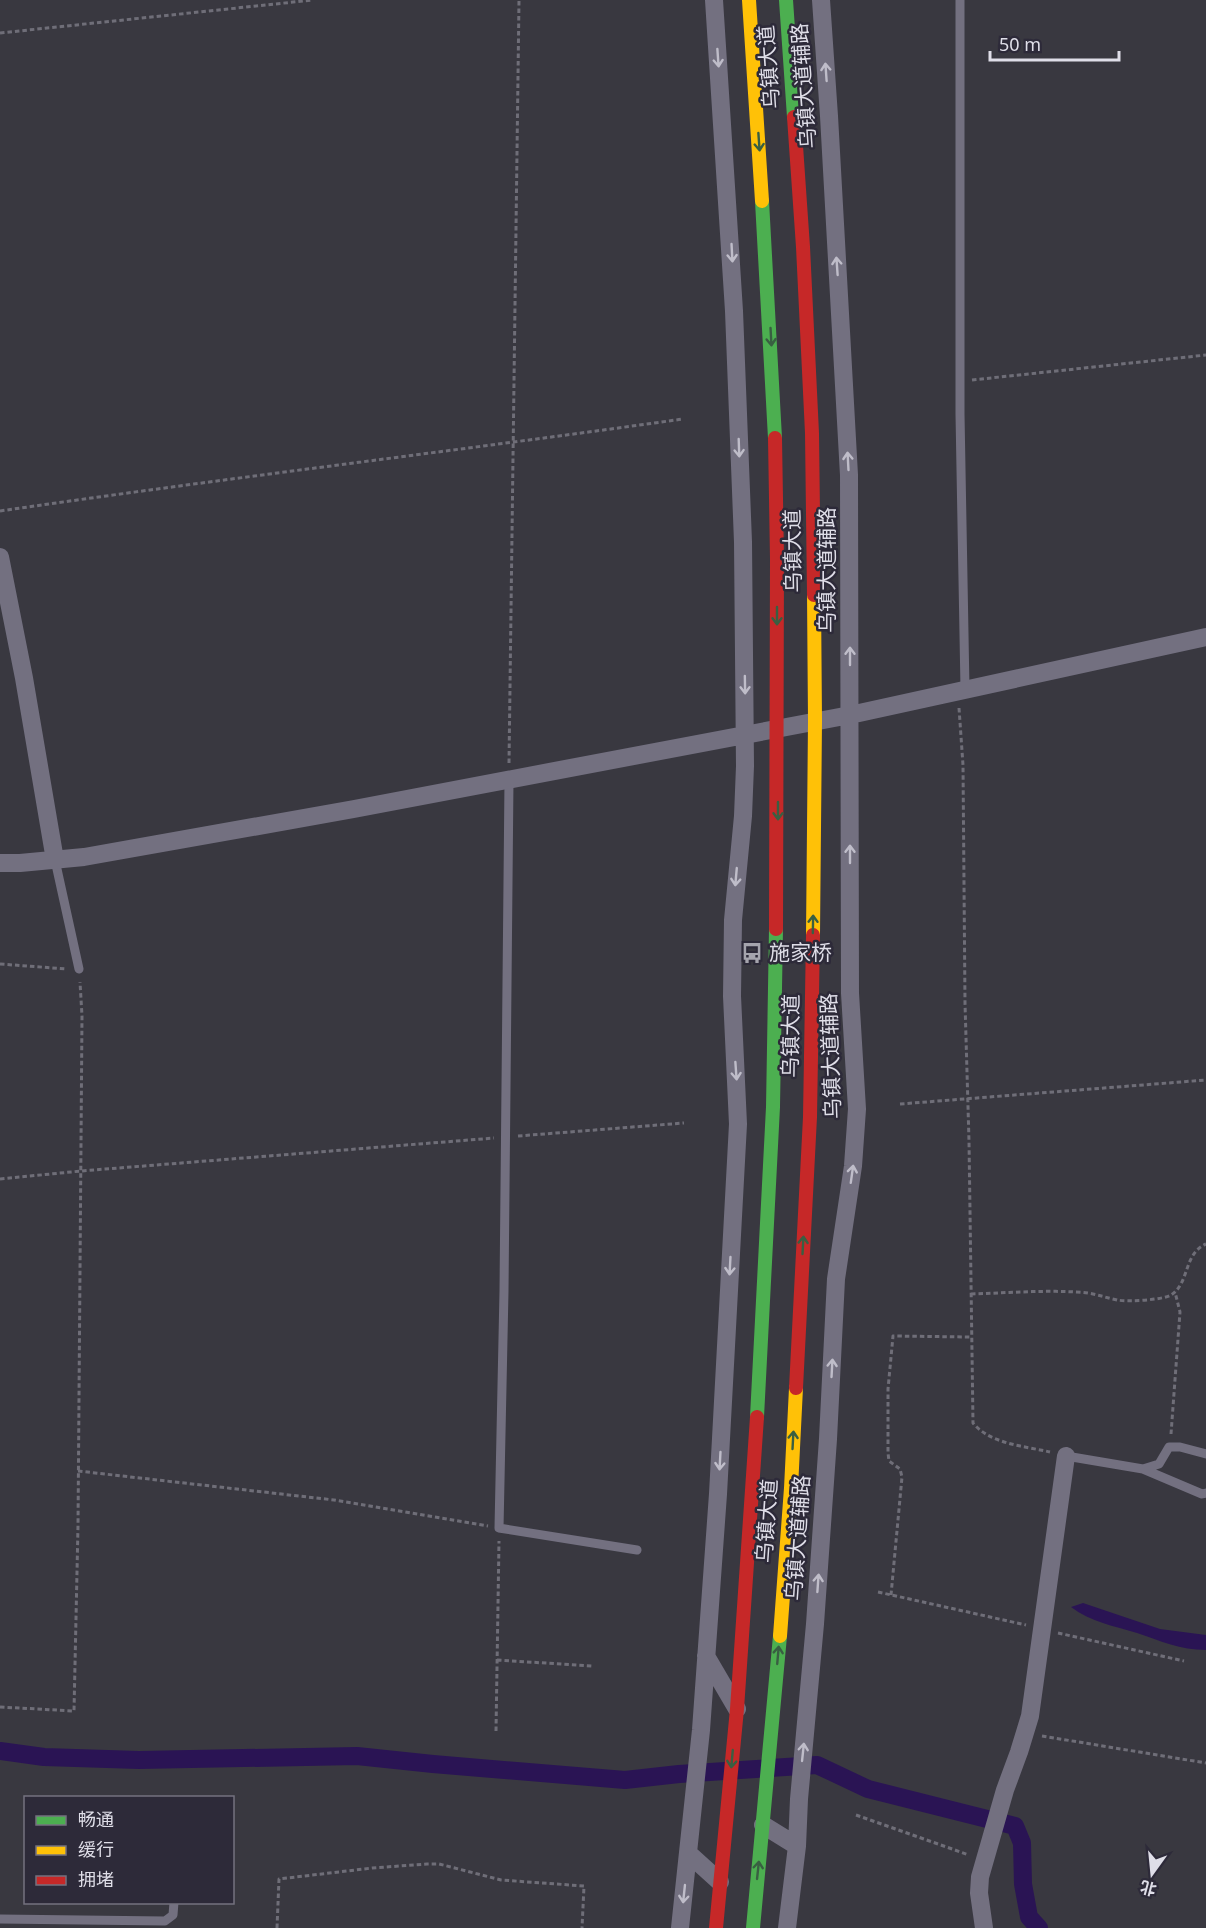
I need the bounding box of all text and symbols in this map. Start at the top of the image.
street label: 乌镇大道辅路 [785,22,821,150]
street label: 乌镇大道 [751,24,785,110]
scale bar [990,24,1119,62]
text: 50 m [999,32,1041,56]
one-way arrow [713,48,724,68]
one-way arrow [821,62,832,82]
one-way arrow [753,132,764,152]
one-way arrow [726,242,737,262]
one-way arrow [832,257,843,277]
one-way arrow [765,326,776,346]
one-way arrow [734,437,745,457]
one-way arrow [843,452,854,472]
street label: 乌镇大道辅路 [812,507,840,633]
street label: 乌镇大道 [777,509,807,593]
one-way arrow [771,605,783,625]
one-way arrow [844,647,856,667]
one-way arrow [739,674,751,694]
one-way arrow [772,800,784,820]
one-way arrow [844,844,856,864]
one-way arrow [730,866,741,886]
one-way arrow [808,915,819,935]
place label: 施家桥 [769,938,832,966]
bus stop icon: 施家桥 [740,941,764,965]
street label: 乌镇大道辅路 [814,993,846,1119]
street label: 乌镇大道 [775,994,805,1078]
one-way arrow [731,1061,742,1081]
one-way arrow [846,1165,857,1185]
one-way arrow [797,1236,808,1256]
one-way arrow [725,1256,736,1276]
one-way arrow [826,1358,837,1378]
one-way arrow [788,1431,799,1450]
one-way arrow [714,1450,725,1470]
street label: 乌镇大道辅路 [779,1474,815,1602]
street label: 乌镇大道 [749,1478,783,1564]
one-way arrow [812,1574,823,1594]
one-way arrow [773,1646,784,1666]
one-way arrow [798,1742,809,1762]
one-way arrow [726,1749,737,1769]
legend [24,1796,234,1904]
text: 畅通 [78,1807,114,1831]
text: 缓行 [78,1837,114,1861]
north arrow [1122,1844,1182,1904]
one-way arrow [753,1860,764,1880]
text: 拥堵 [78,1867,114,1891]
text: 北 [1138,1876,1159,1901]
one-way arrow [678,1883,689,1903]

